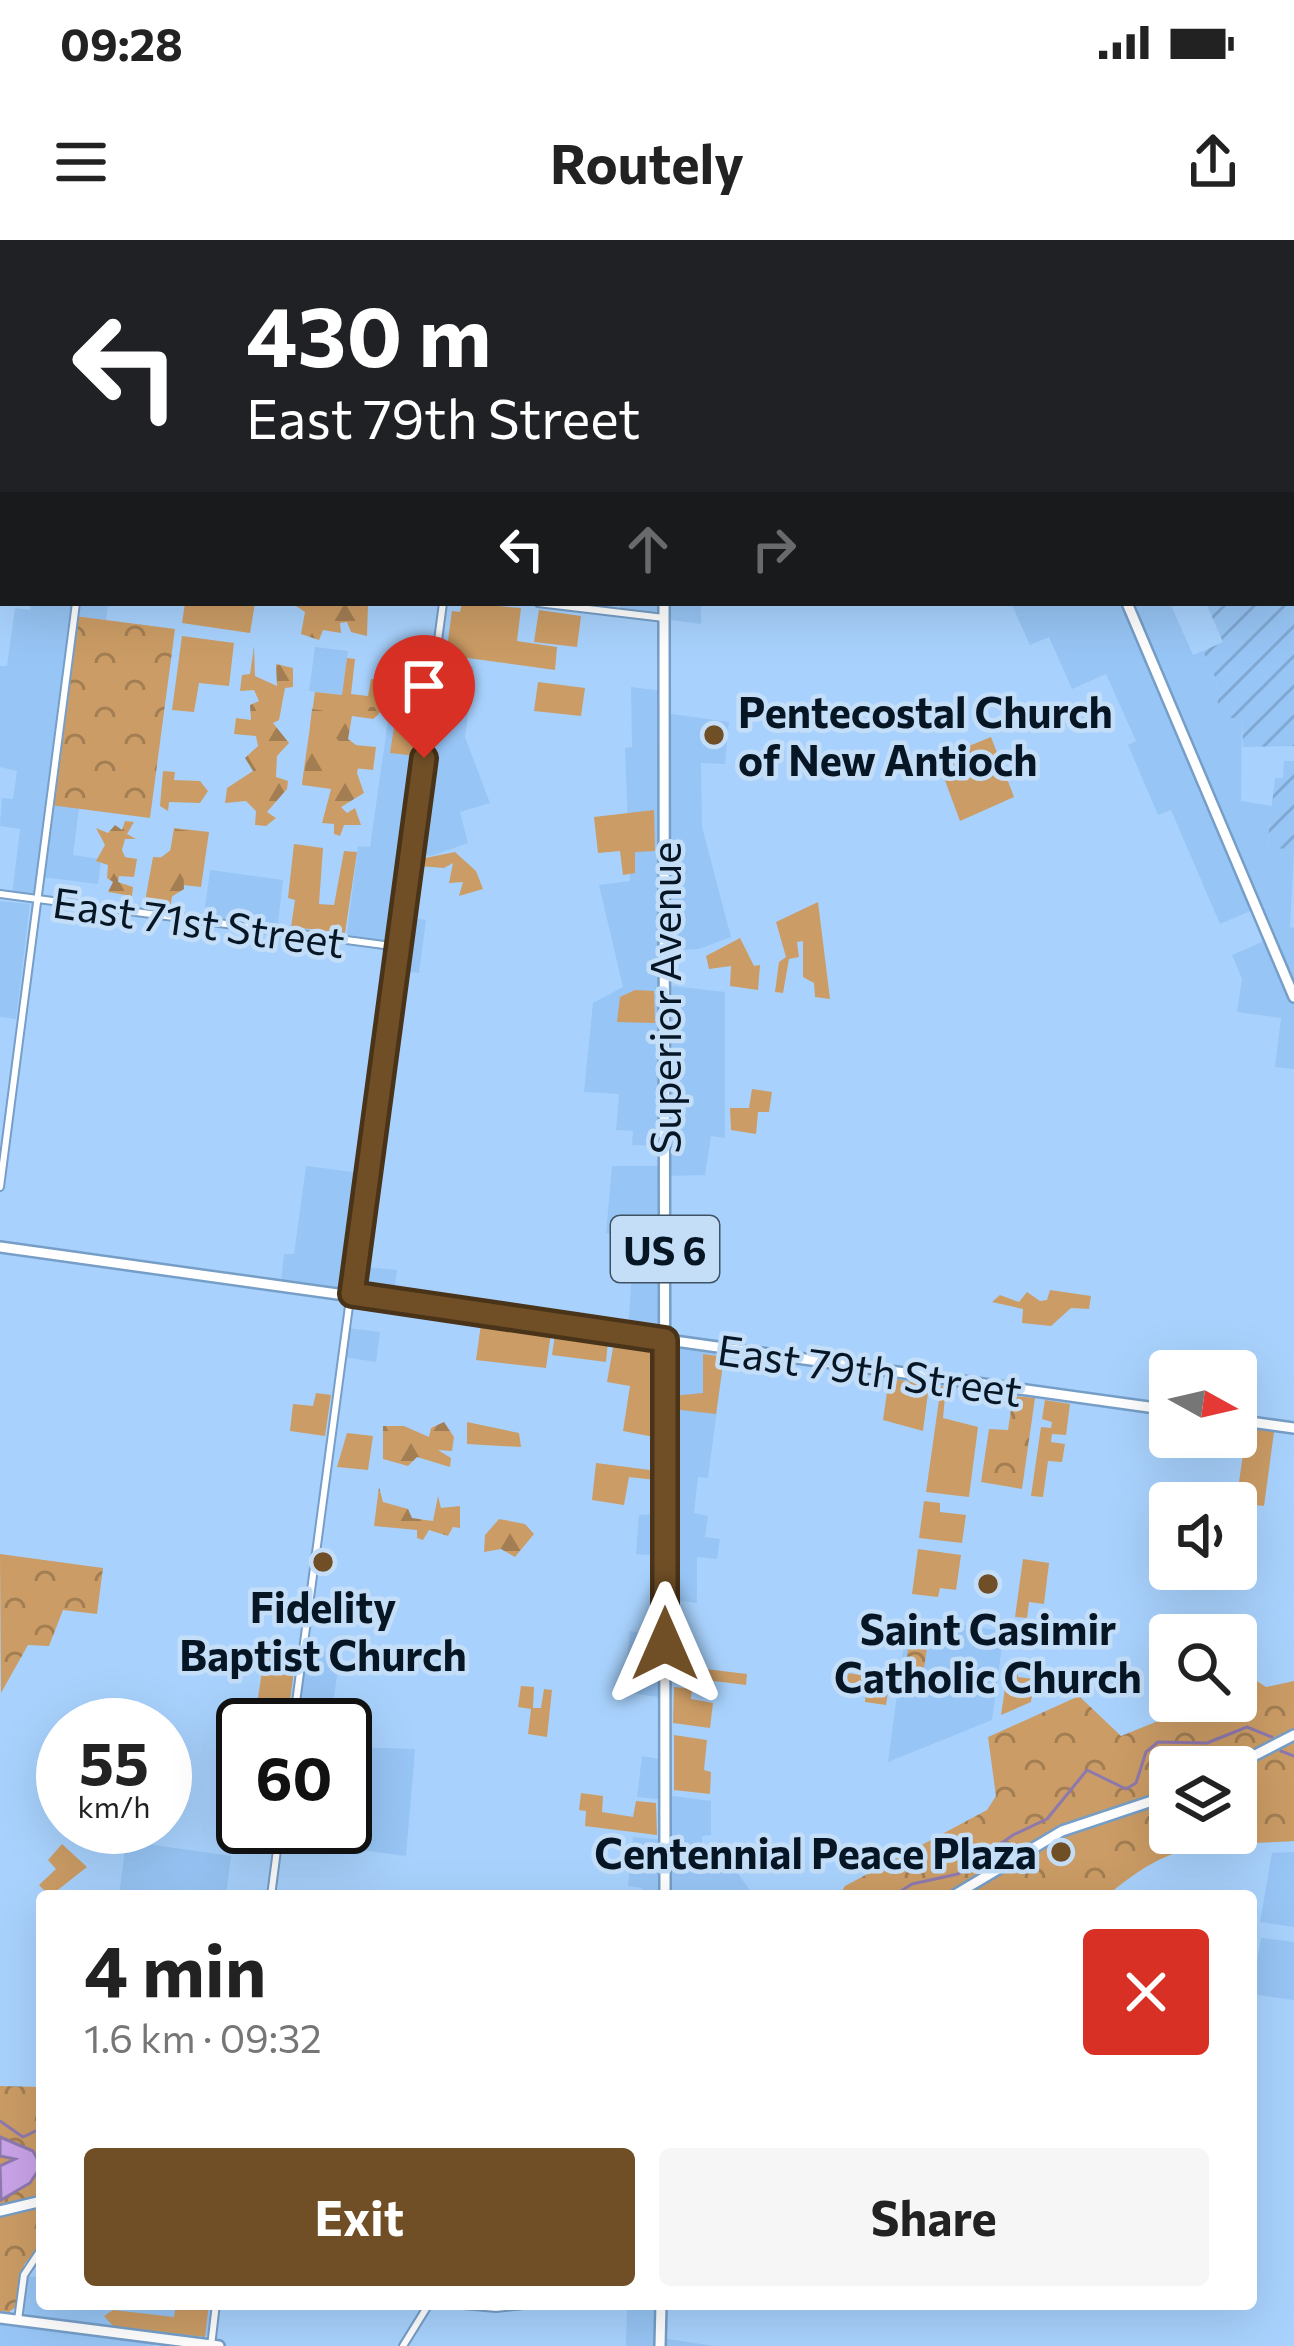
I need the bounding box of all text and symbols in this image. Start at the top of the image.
text: 09:28 [60,15,183,70]
icon: menu [48,129,114,195]
text: Routely [550,129,744,195]
icon: share [1180,129,1246,195]
text: 430 m [246,282,492,384]
icon: left [48,288,204,444]
text: East 79th Street [246,384,640,450]
icon: left [489,516,555,582]
icon: ahead [615,516,681,582]
icon: right [741,516,807,582]
pin [373,635,475,758]
icon: arrive [391,653,457,719]
place label: Pentecostal Church of New Antioch [738,685,1113,785]
marker: Pentecostal Church of New Antioch [701,722,727,748]
street label: Superior Avenue [638,842,690,1154]
street label: East 71st Street [50,875,348,967]
road number: US 6 [611,1216,719,1282]
street label: East 79th Street [714,1322,1026,1416]
north arrow [1149,1350,1257,1458]
map controls [1149,1350,1257,1854]
button: sound [1149,1482,1257,1590]
marker: Fidelity Baptist Church [310,1549,336,1575]
marker: Saint Casimir Catholic Church [975,1571,1001,1597]
place label: Fidelity Baptist Church [179,1580,467,1680]
position arrow [602,1581,728,1707]
place label: Saint Casimir Catholic Church [834,1602,1142,1702]
button: search [1149,1614,1257,1722]
speed limit sign: 60 [216,1698,372,1854]
text: 55 [79,1724,149,1797]
button: layers [1149,1746,1257,1854]
text: km/h [78,1787,150,1824]
place label: Centennial Peace Plaza [594,1826,1037,1878]
marker: Centennial Peace Plaza [1048,1839,1074,1865]
text: 4 min [84,1924,266,2012]
button: close [1083,1929,1209,2055]
text: 1.6 km · 09:32 [84,2013,322,2061]
button: Exit [84,2148,635,2286]
button: Share [659,2148,1209,2286]

